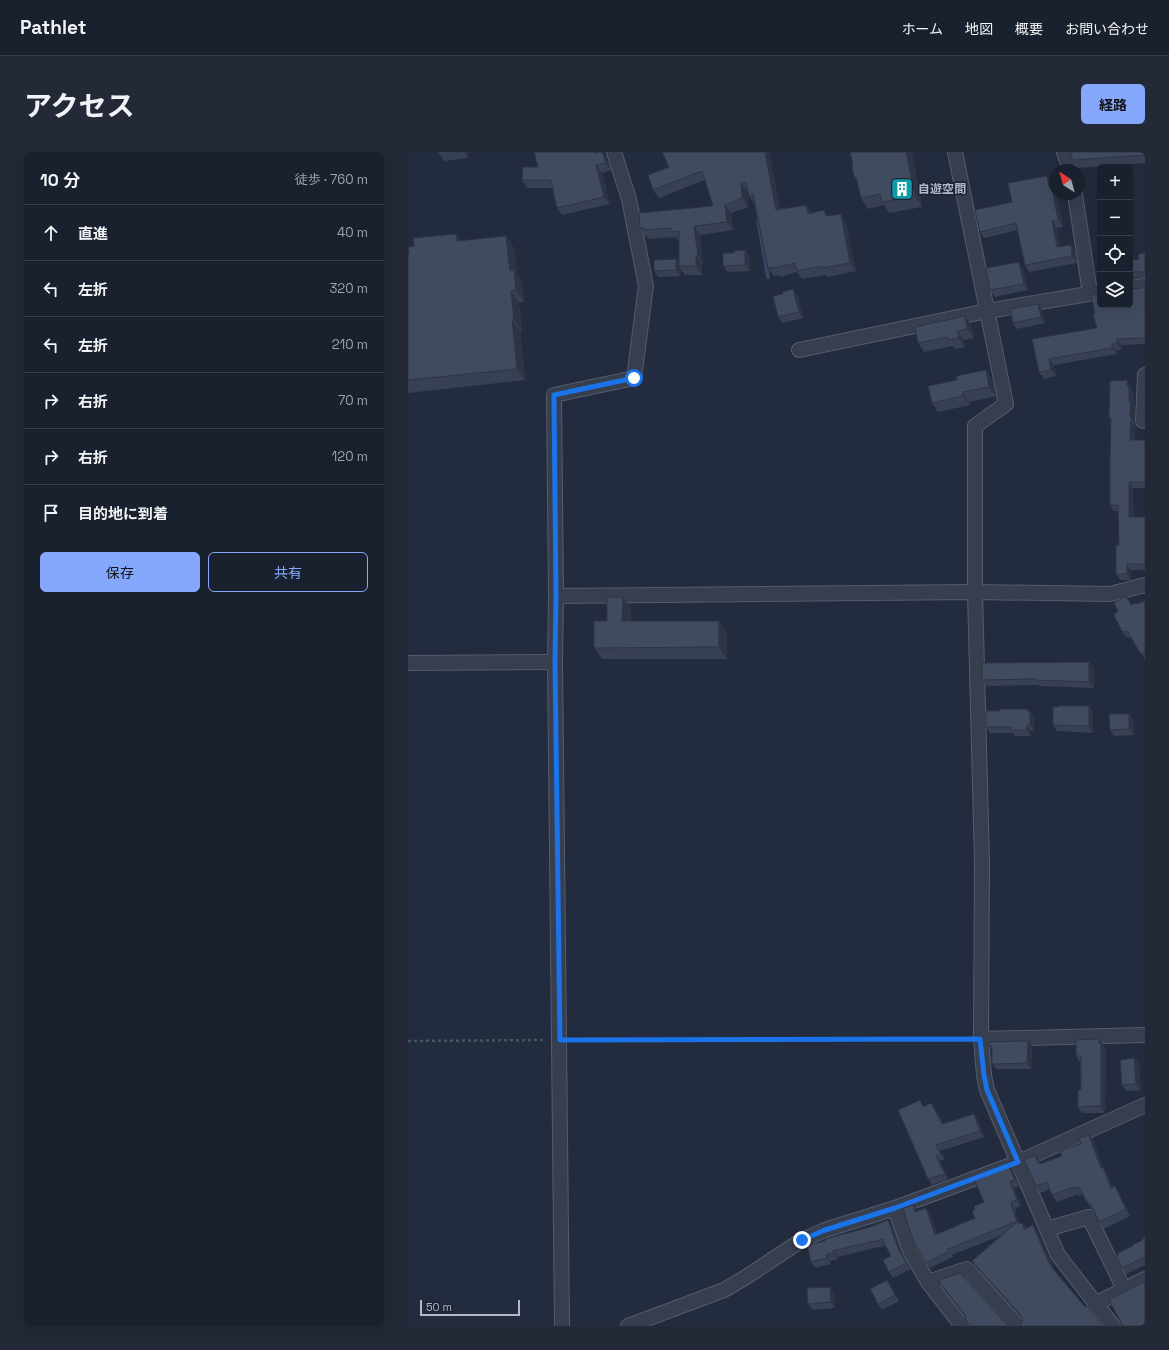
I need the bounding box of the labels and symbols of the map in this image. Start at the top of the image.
north arrow [1049,164,1085,200]
building icon: 自遊空間 [889,176,915,202]
place label: 自遊空間 [918,181,966,197]
route start [625,369,643,387]
route end [793,1231,811,1249]
scale bar [420,1298,520,1317]

